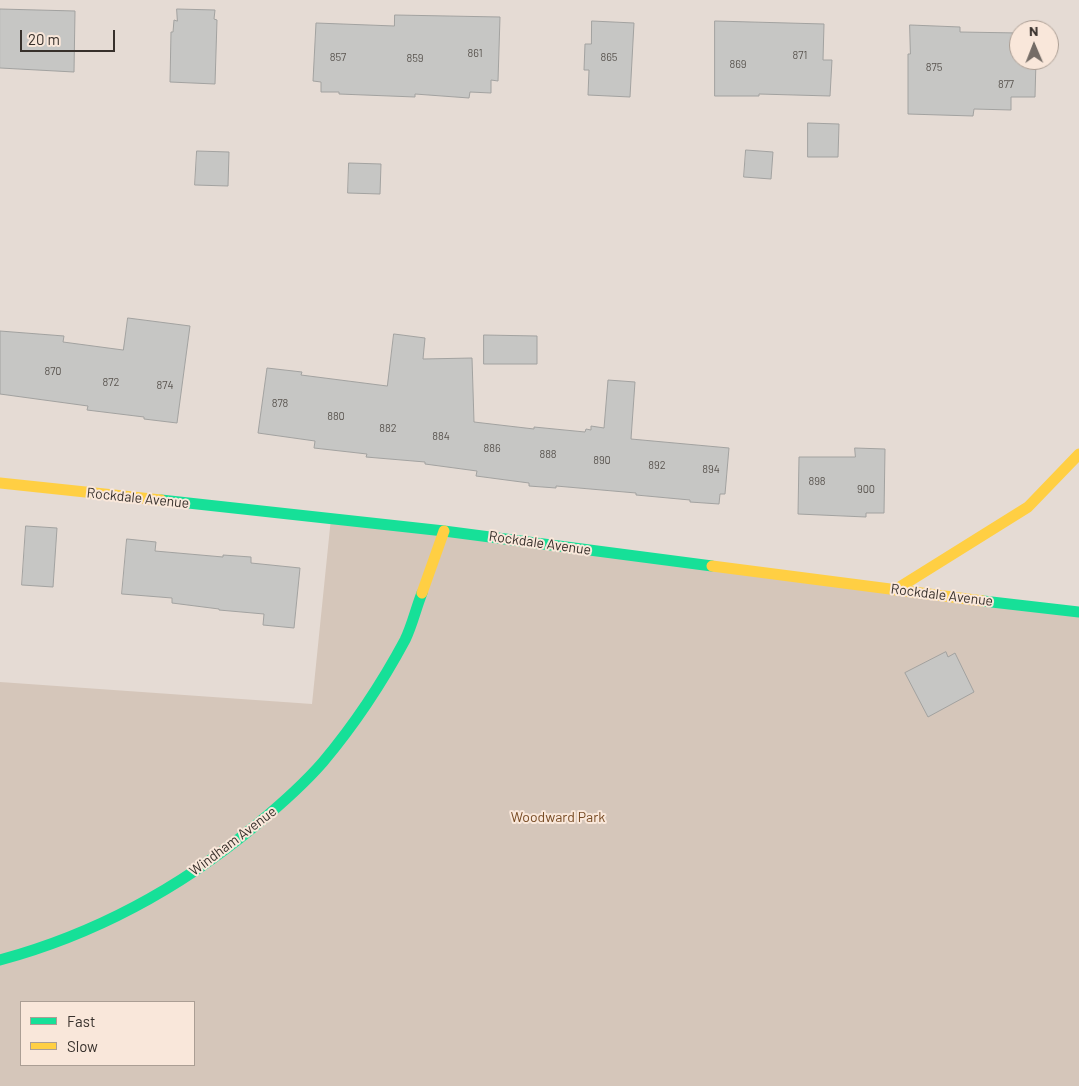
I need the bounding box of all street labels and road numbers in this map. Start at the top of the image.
street label: Rockdale Avenue [86,484,190,512]
street label: Rockdale Avenue [488,528,592,558]
street label: Rockdale Avenue [890,580,994,610]
street label: Windham Avenue [186,803,280,879]

